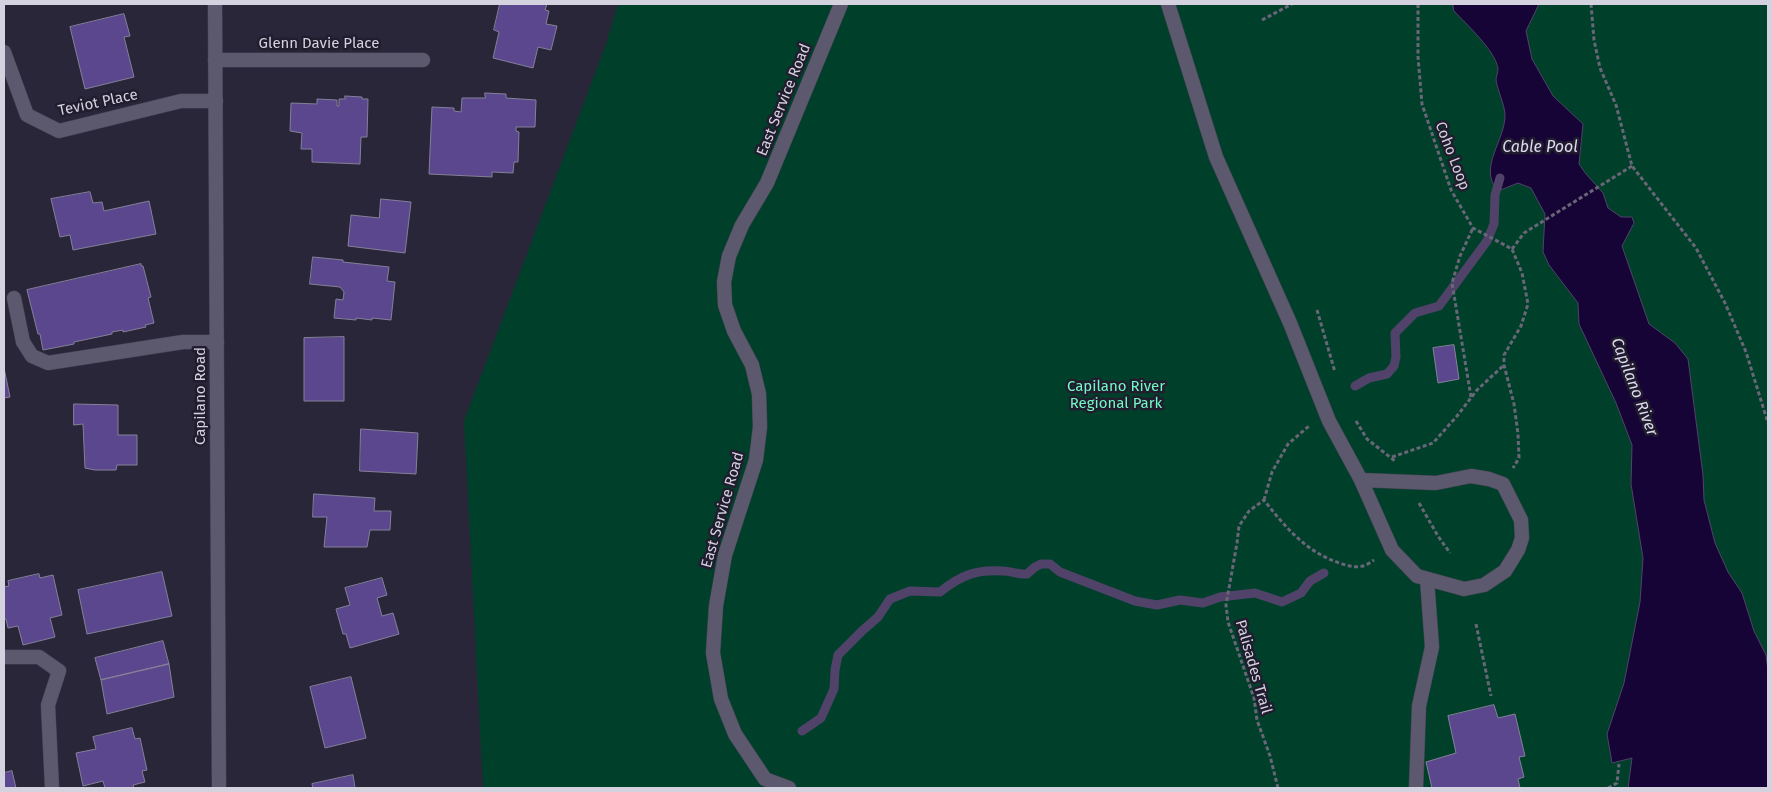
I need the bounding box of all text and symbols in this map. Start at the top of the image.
street label: Glenn Davie Place [259,35,379,53]
street label: East Service Road [753,41,815,159]
street label: Teviot Place [57,86,139,120]
street label: Coho Loop [1431,119,1473,193]
water label: Cable Pool [1502,138,1578,158]
water label: Capilano River [1606,335,1662,439]
street label: Capilano Road [192,347,210,445]
park label: Capilano River Regional Park [1067,378,1165,413]
street label: East Service Road [698,450,748,570]
street label: Palisades Trail [1231,618,1275,716]

